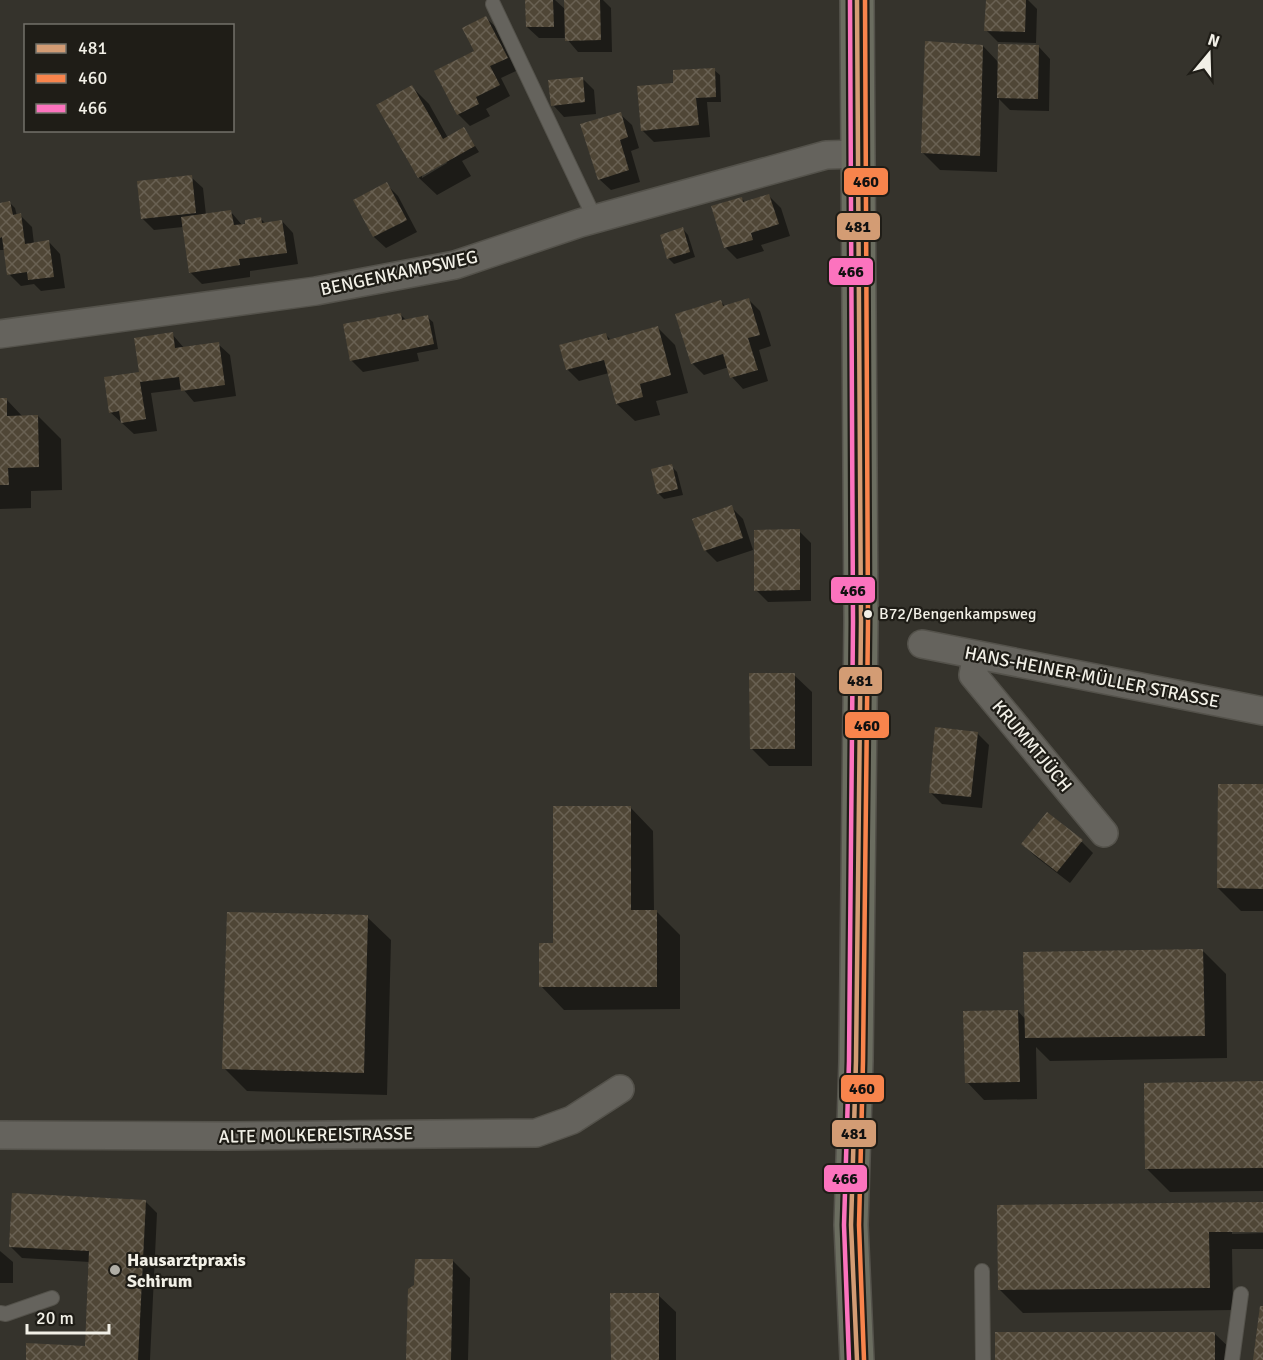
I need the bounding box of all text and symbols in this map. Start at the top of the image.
legend [24,24,234,132]
north arrow [1179,24,1239,84]
text: N [1205,29,1222,52]
text: 481 [78,37,107,59]
text: 460 [78,67,107,89]
text: 466 [78,97,107,119]
line badge: 460 [843,167,889,196]
text: 460 [853,172,879,192]
line badge: 481 [836,212,881,241]
text: 481 [845,217,871,237]
street label: BENGENKAMPSWEG [318,246,480,300]
line badge: 466 [828,257,874,286]
text: 466 [838,262,864,282]
line badge: 466 [830,576,876,604]
text: 466 [840,581,866,601]
place label: B72/Bengenkampsweg [879,604,1036,624]
marker: B72/Bengenkampsweg [862,608,874,620]
street label: HANS-HEINER-MÜLLER STRASSE [963,642,1221,712]
line badge: 481 [838,666,883,695]
text: 481 [847,671,873,691]
street label: KRUMMTJÜCH [987,696,1077,796]
line badge: 460 [844,711,890,739]
text: 460 [854,716,880,736]
line badge: 460 [840,1074,885,1103]
text: 460 [849,1079,875,1099]
line badge: 481 [831,1119,877,1148]
street label: ALTE MOLKEREISTRASSE [219,1122,413,1148]
text: 481 [841,1124,867,1144]
line badge: 466 [823,1164,868,1193]
text: 466 [832,1169,858,1189]
place label: Hausarztpraxis Schirum [127,1249,246,1292]
marker: Hausarztpraxis Schirum [108,1263,122,1277]
scale bar [27,1297,110,1335]
text: 20 m [36,1307,74,1329]

